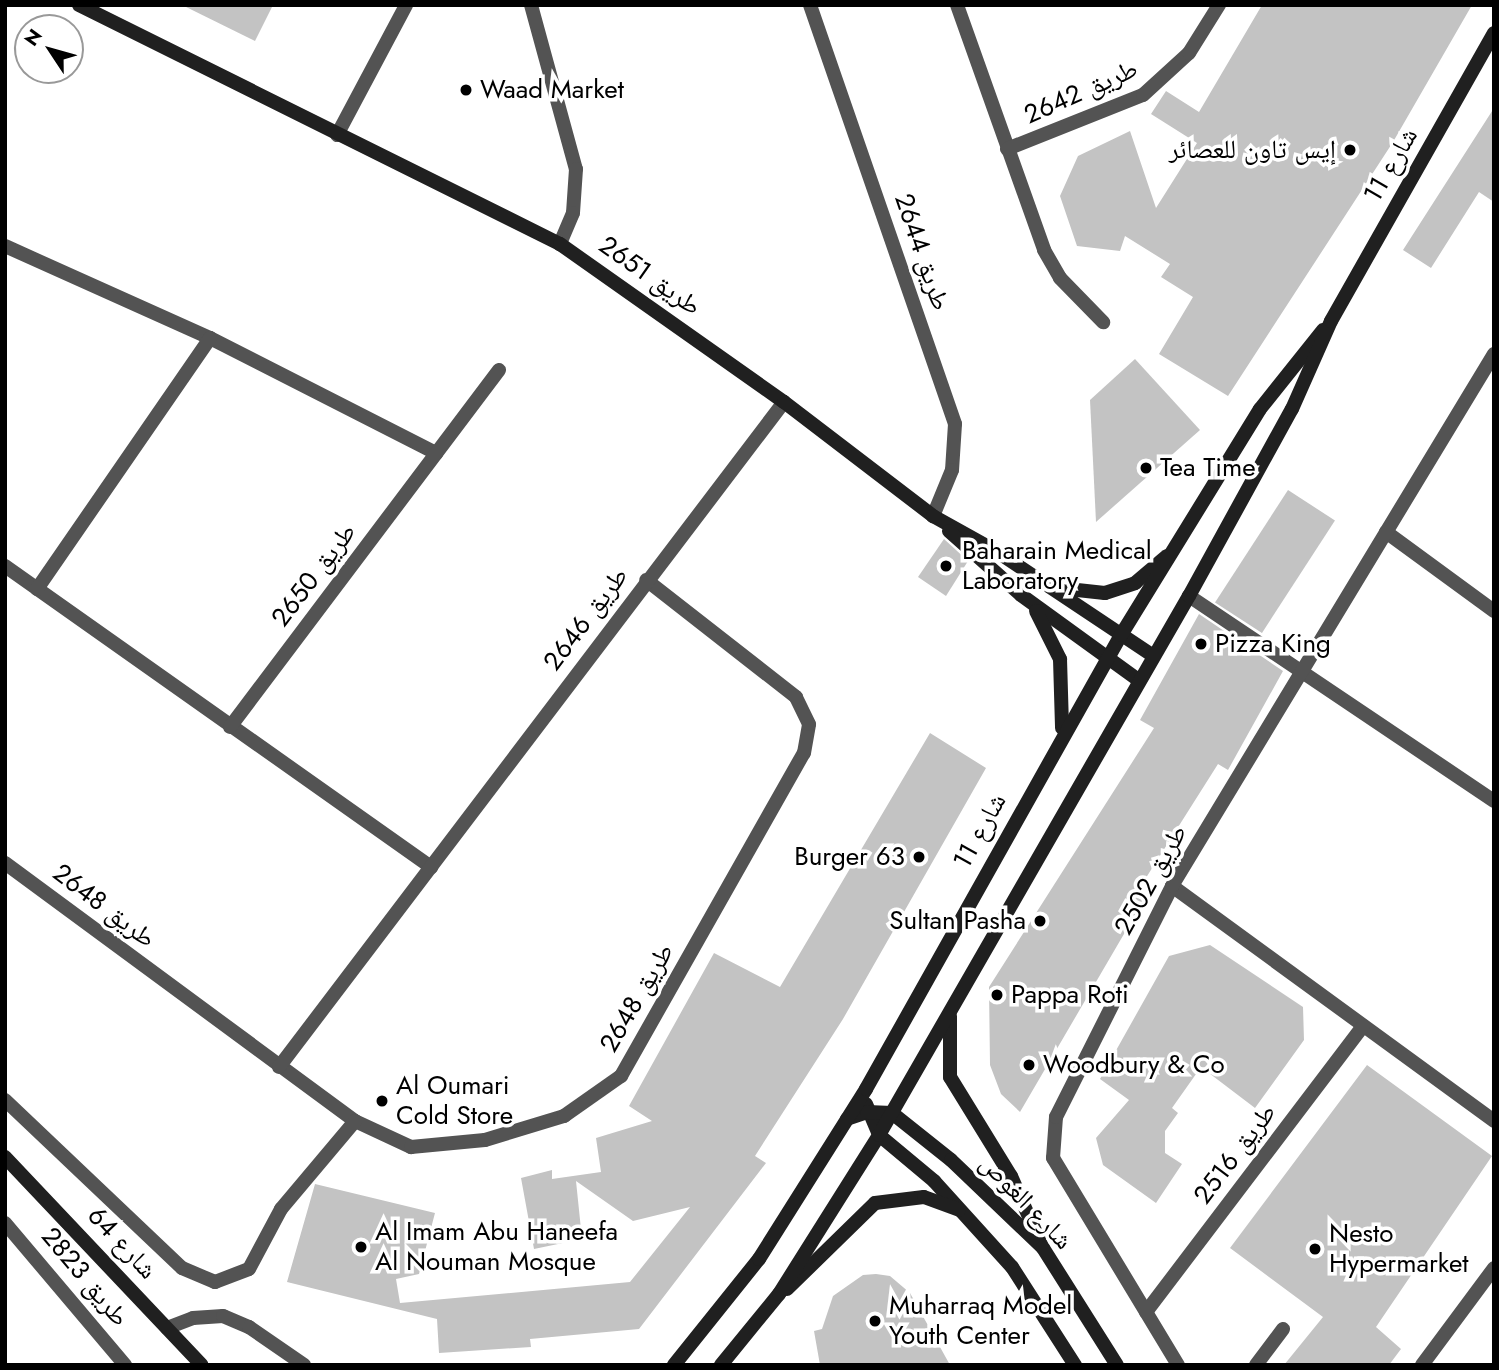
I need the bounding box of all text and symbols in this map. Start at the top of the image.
north arrow [14,14,84,84]
text: N [18,23,49,52]
street label: طريق 2642 [1019,53,1143,131]
place label: Waad Market [480,74,624,106]
marker: Waad Market [458,82,474,98]
street label: شارع 11 [1357,122,1425,208]
place label: إيس تاون للعصائر [1169,134,1336,166]
marker: إيس تاون للعصائر [1342,142,1358,158]
street label: طريق 2644 [888,190,956,314]
street label: طريق 2651 [593,230,707,322]
place label: Tea Time [1160,452,1256,484]
marker: Tea Time [1138,460,1154,476]
street label: طريق 2650 [265,517,363,633]
place label: Baharain Medical Laboratory [962,535,1152,596]
marker: Baharain Medical Laboratory [936,556,956,576]
street label: طريق 2646 [537,561,635,677]
place label: Pizza King [1215,628,1331,660]
marker: Pizza King [1193,636,1209,652]
street label: شارع 11 [947,788,1013,874]
street label: طريق 2502 [1108,820,1194,940]
place label: Burger 63 [794,841,905,873]
marker: Burger 63 [911,849,927,865]
street label: طريق 2648 [47,857,161,955]
place label: Sultan Pasha [889,905,1026,937]
marker: Sultan Pasha [1032,913,1048,929]
street label: طريق 2648 [593,938,681,1058]
place label: Pappa Roti [1011,979,1129,1011]
marker: Pappa Roti [989,987,1005,1003]
place label: Woodbury & Co [1043,1049,1225,1081]
marker: Woodbury & Co [1021,1057,1037,1073]
place label: Al Oumari Cold Store [396,1070,513,1132]
marker: Al Oumari Cold Store [374,1093,390,1109]
street label: طريق 2516 [1187,1098,1283,1210]
street label: شارع الغوص [973,1148,1079,1256]
street label: شارع 64 [81,1200,163,1286]
place label: Al Imam Abu Haneefa Al Nouman Mosque [375,1216,618,1278]
place label: Nesto Hypermarket [1329,1218,1469,1280]
street label: طريق 2823 [35,1221,135,1333]
marker: Al Imam Abu Haneefa Al Nouman Mosque [353,1239,369,1255]
marker: Nesto Hypermarket [1307,1241,1323,1257]
place label: Muharraq Model Youth Center [889,1290,1072,1352]
marker: Muharraq Model Youth Center [867,1313,883,1329]

